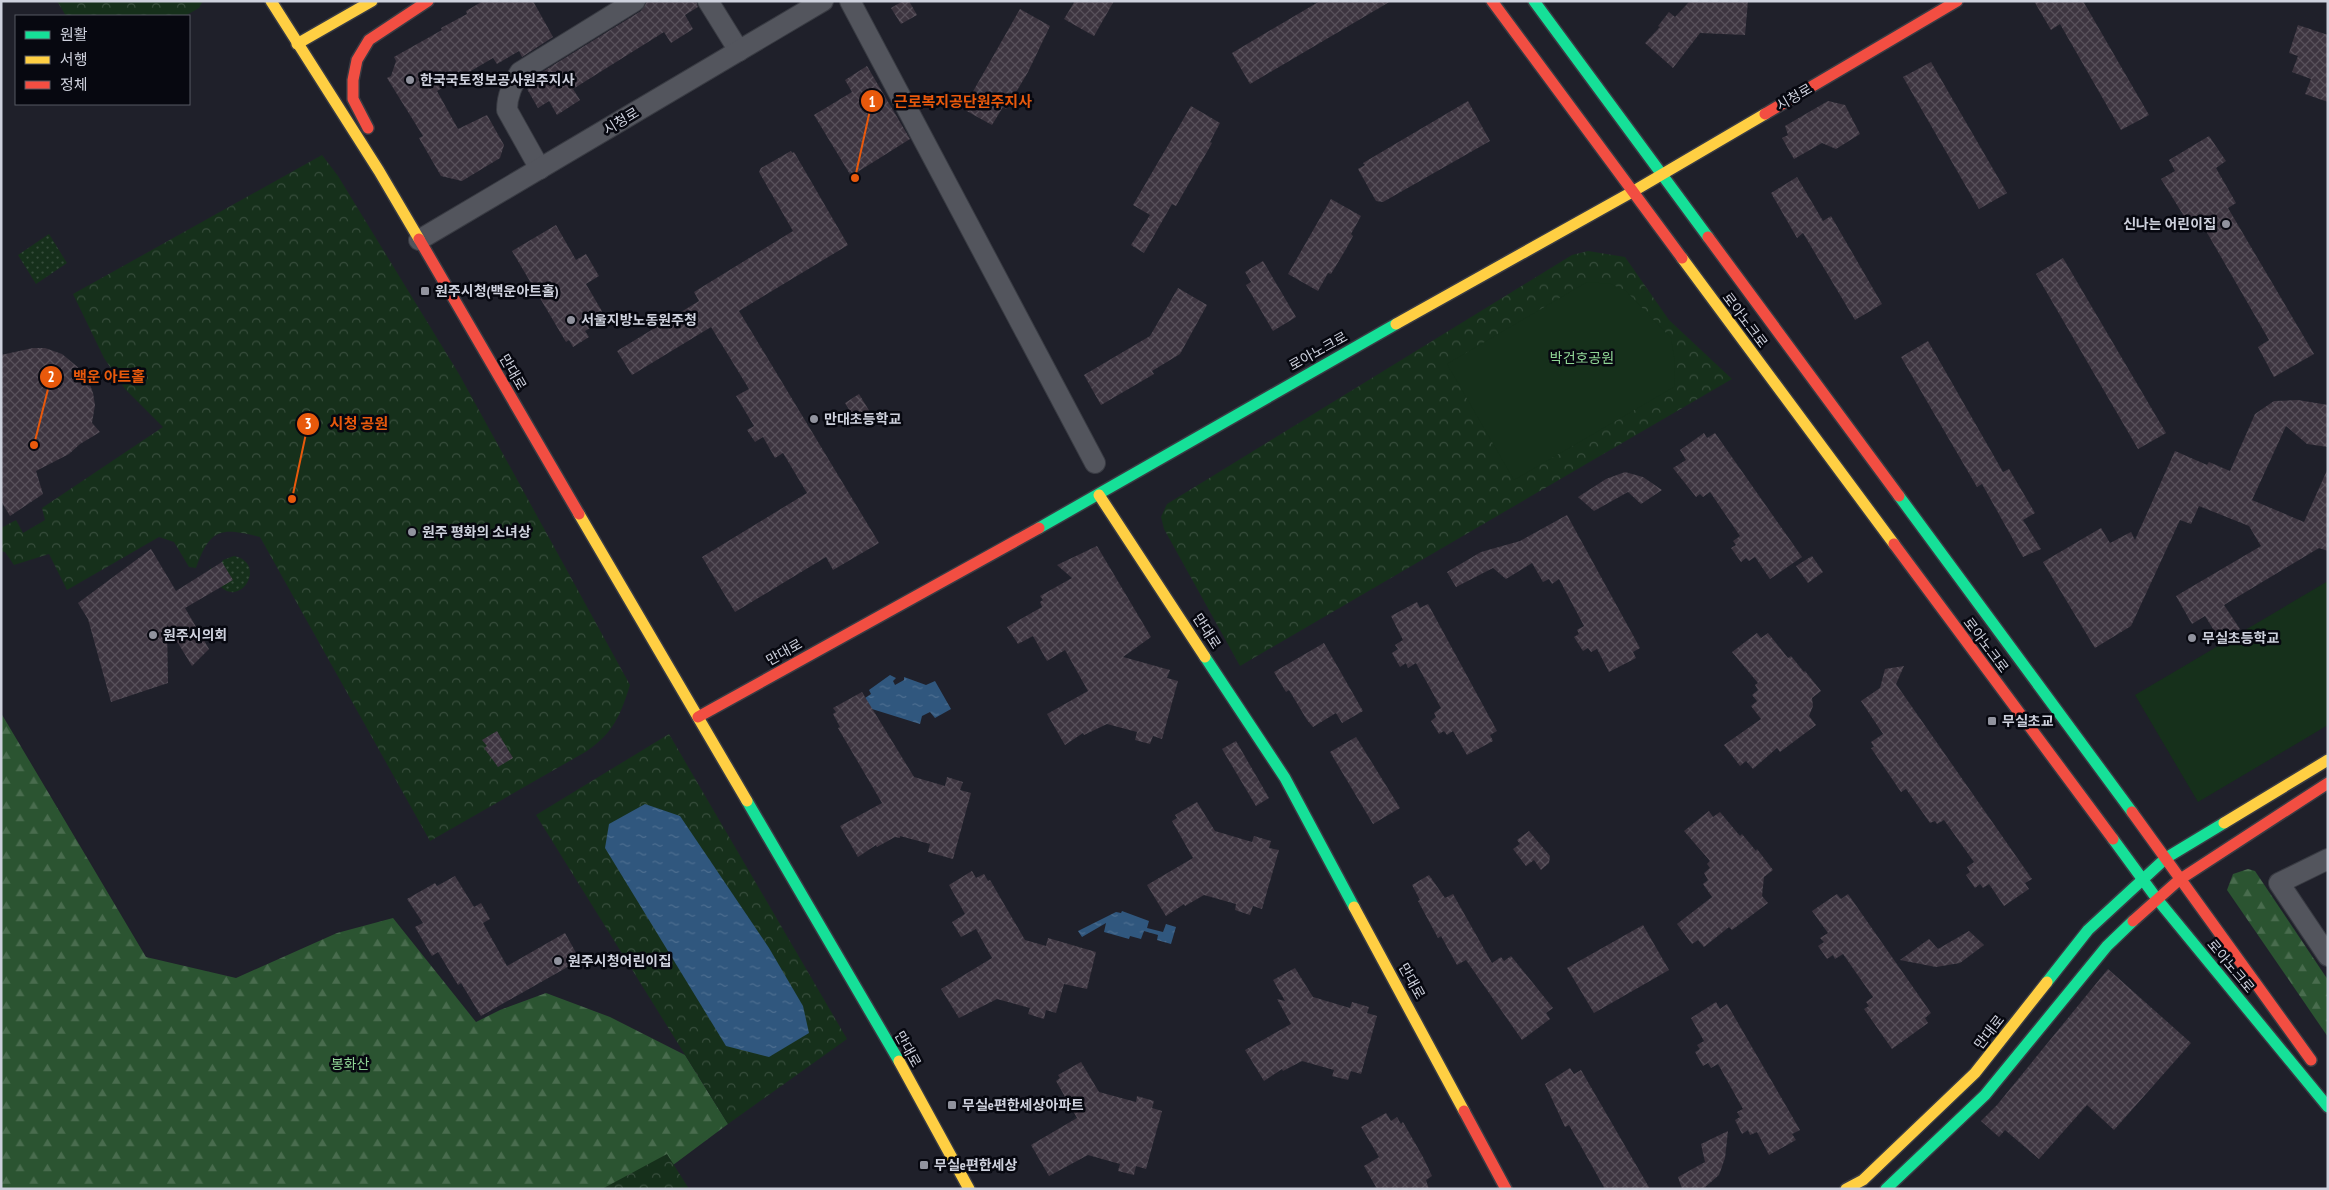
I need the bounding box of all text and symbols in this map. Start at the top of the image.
legend [15,15,190,105]
text: 원활 [60,25,88,44]
text: 서행 [60,50,88,69]
place label: 한국국토정보공사원주지사 [420,71,575,89]
marker: 한국국토정보공사원주지사 [404,74,416,86]
text: 정체 [60,75,88,94]
street label: 시청로 [1773,79,1815,114]
callout: 근로복지공단원주지사 [859,86,1042,116]
text: 1 [868,92,876,111]
text: 근로복지공단원주지사 [894,92,1032,111]
street label: 시청로 [600,103,642,139]
place label: 신나는 어린이집 [2123,215,2216,233]
marker: 신나는 어린이집 [2220,218,2232,230]
place label: 원주시청(백운아트홀) [435,282,559,300]
marker: 원주시청(백운아트홀) [419,285,431,297]
street label: 로아노크로 [1718,289,1772,351]
place label: 서울지방노동원주청 [581,311,697,329]
marker: 서울지방노동원주청 [565,314,577,326]
street label: 로아노크로 [1285,327,1351,374]
park label: 박건호공원 [1550,349,1614,367]
street label: 만대로 [496,351,531,393]
callout: 백운 아트홀 [38,362,155,392]
text: 2 [47,367,55,386]
text: 백운 아트홀 [73,367,145,386]
callout: 시청 공원 [295,409,398,439]
place label: 만대초등학교 [824,410,901,428]
marker: 만대초등학교 [808,413,820,425]
text: 3 [304,414,312,433]
text: 시청 공원 [330,414,388,433]
place label: 원주 평화의 소녀상 [422,523,531,541]
marker: 원주 평화의 소녀상 [406,526,418,538]
street label: 만대로 [1189,610,1225,652]
street label: 로아노크로 [1959,614,2013,676]
place label: 원주시의회 [163,626,227,644]
marker: 원주시의회 [147,629,159,641]
place label: 무실초등학교 [2202,629,2279,647]
marker: 무실초등학교 [2186,632,2198,644]
street label: 만대로 [763,635,805,669]
place label: 무실초교 [2002,712,2054,730]
marker: 무실초교 [1986,715,1998,727]
street label: 로아노크로 [2203,936,2259,997]
place label: 원주시청어린이집 [568,952,671,970]
marker: 원주시청어린이집 [552,955,564,967]
street label: 만대로 [1395,960,1429,1002]
street label: 만대로 [1970,1011,2008,1053]
street label: 만대로 [891,1028,925,1070]
park label: 봉화산 [331,1055,369,1073]
place label: 무실e편한세상아파트 [962,1096,1084,1114]
marker: 무실e편한세상아파트 [946,1099,958,1111]
place label: 무실e편한세상 [934,1156,1017,1174]
marker: 무실e편한세상 [918,1159,930,1171]

